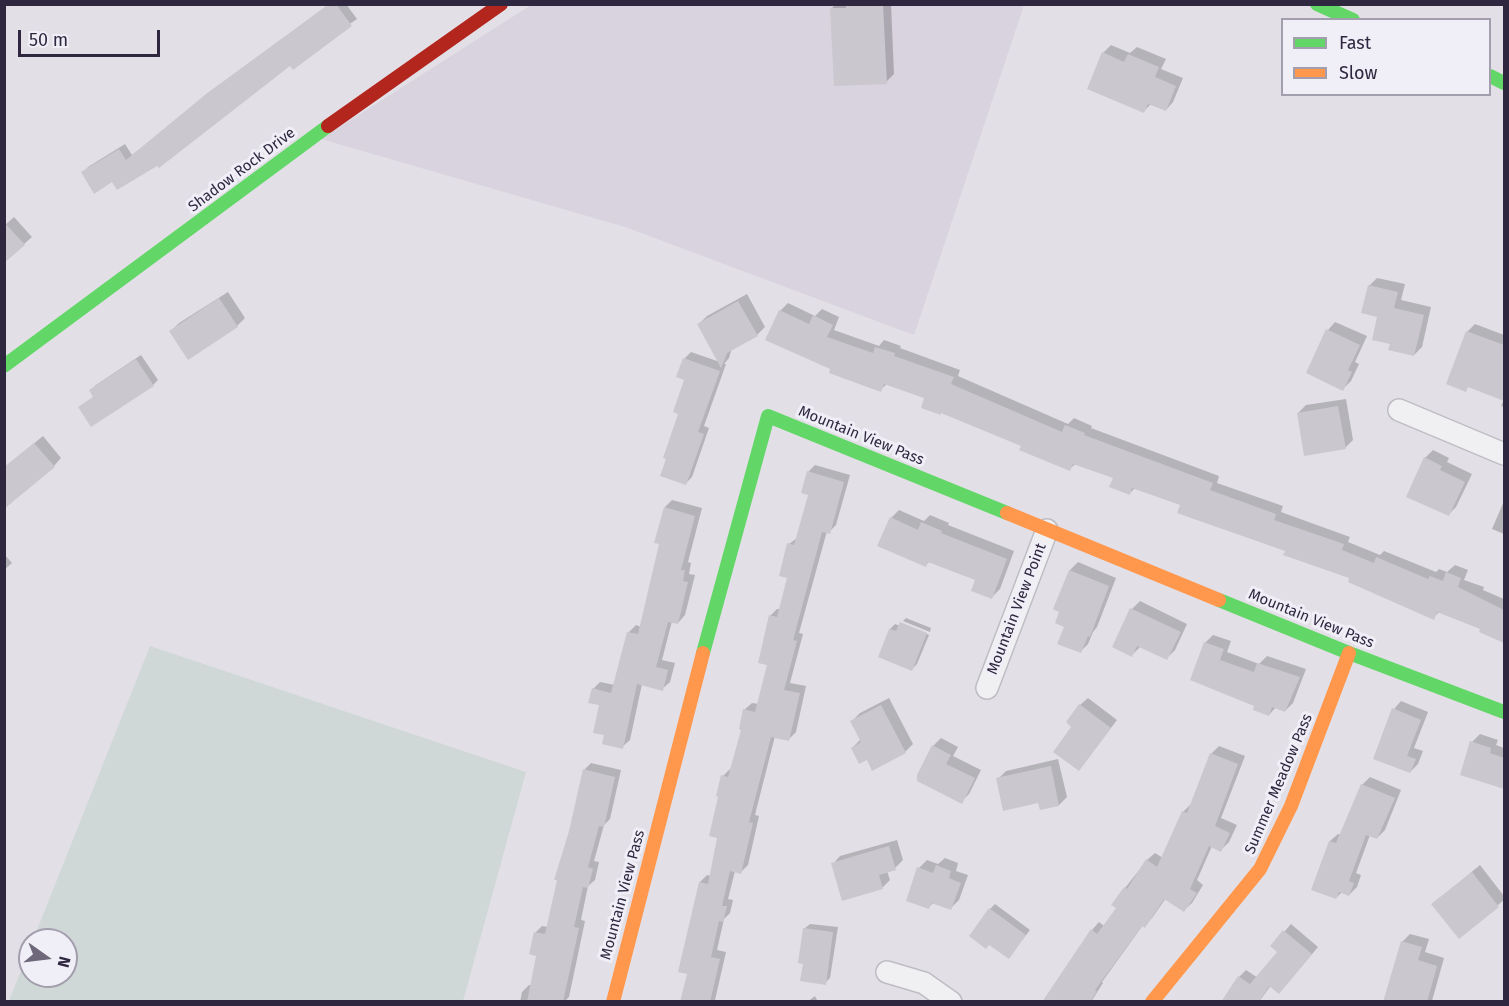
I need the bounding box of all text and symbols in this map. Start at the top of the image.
scale bar [21,18,164,56]
legend [1281,18,1491,96]
text: 50 m [29,29,68,51]
text: Fast [1339,32,1371,54]
text: Slow [1339,62,1377,84]
street label: Shadow Rock Drive [185,124,299,216]
street label: Mountain View Pass [796,403,926,469]
street label: Mountain View Point [984,541,1050,677]
street label: Mountain View Pass [1246,586,1376,652]
street label: Summer Meadow Pass [1241,711,1317,857]
street label: Mountain View Pass [597,828,649,962]
north arrow [18,928,78,988]
text: N [54,955,75,969]

